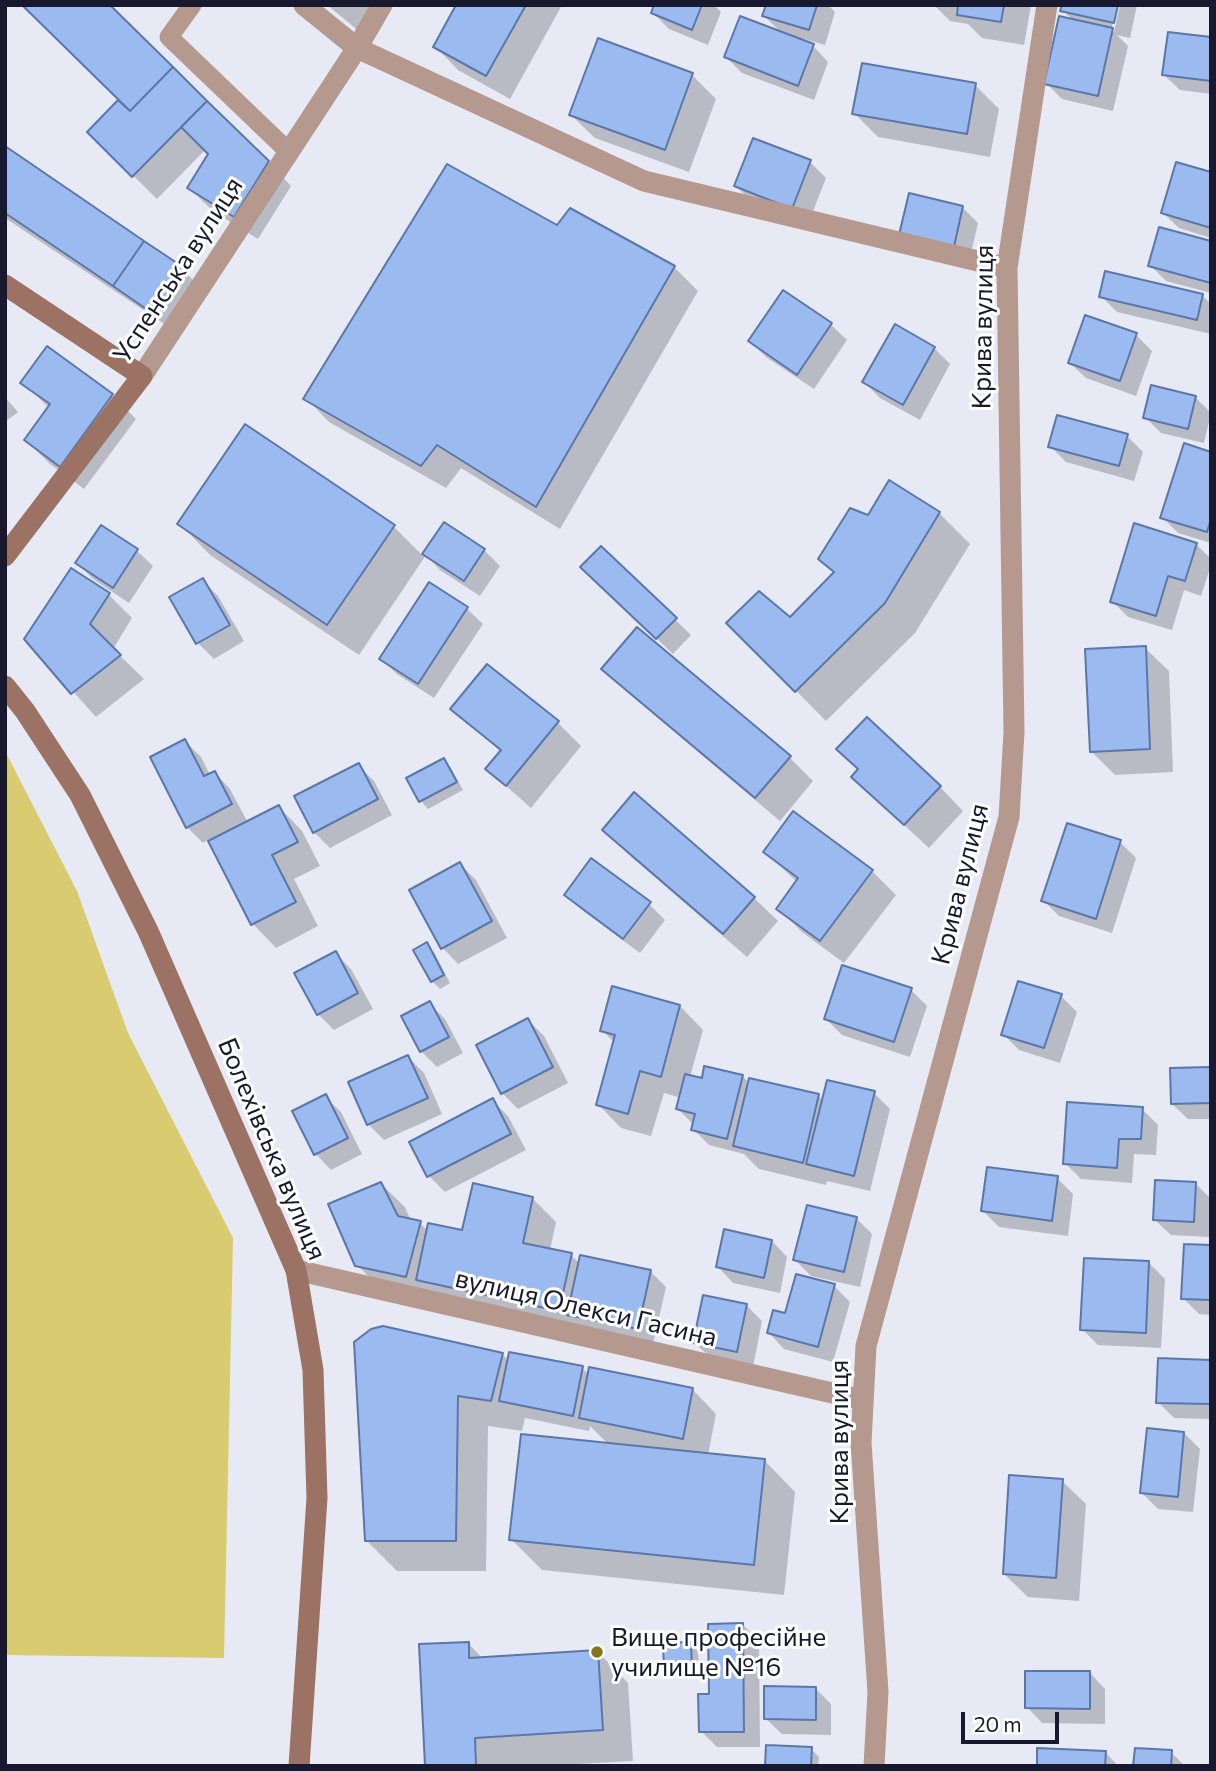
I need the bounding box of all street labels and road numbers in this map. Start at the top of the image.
street label: Успенська вулиця [106,171,250,369]
street label: Крива вулиця [966,244,1000,410]
street label: Крива вулиця [925,800,995,968]
street label: Болехівська вулиця [211,1033,333,1265]
street label: вулиця Олекси Гасина [452,1263,720,1353]
street label: Крива вулиця [823,1360,855,1524]

